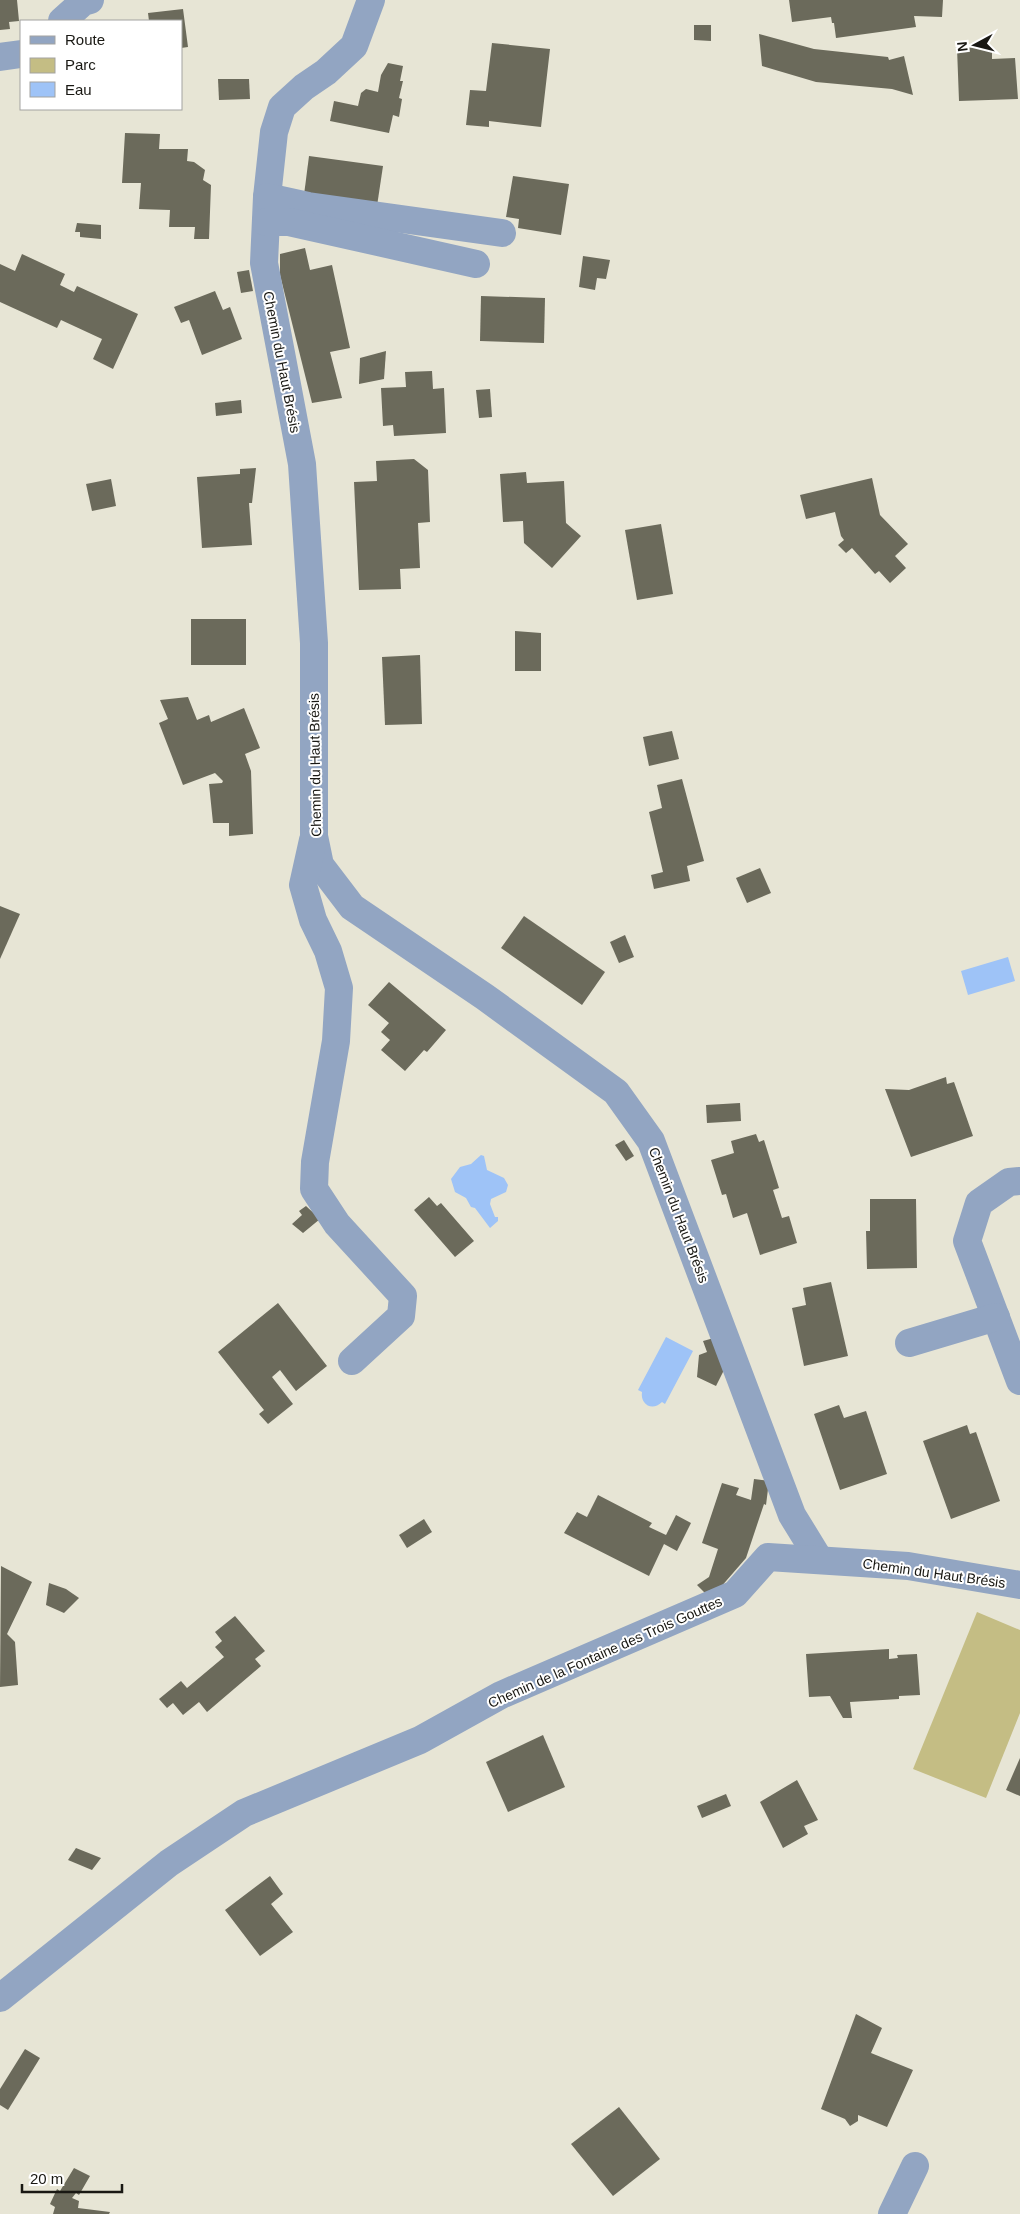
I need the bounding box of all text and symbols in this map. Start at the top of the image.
legend [20,20,182,110]
north arrow [950,20,1000,70]
text: Route [65,31,105,48]
text: N [954,41,971,53]
text: Parc [65,56,96,73]
text: Eau [65,81,92,98]
street label: Chemin du Haut Brésis [260,290,304,434]
street label: Chemin du Haut Brésis [306,693,324,837]
street label: Chemin du Haut Brésis [646,1145,712,1285]
street label: Chemin du Haut Brésis [862,1555,1006,1591]
street label: Chemin de la Fontaine des Trois Gouttes [486,1593,724,1711]
scale bar [22,2162,122,2194]
text: 20 m [30,2170,63,2187]

